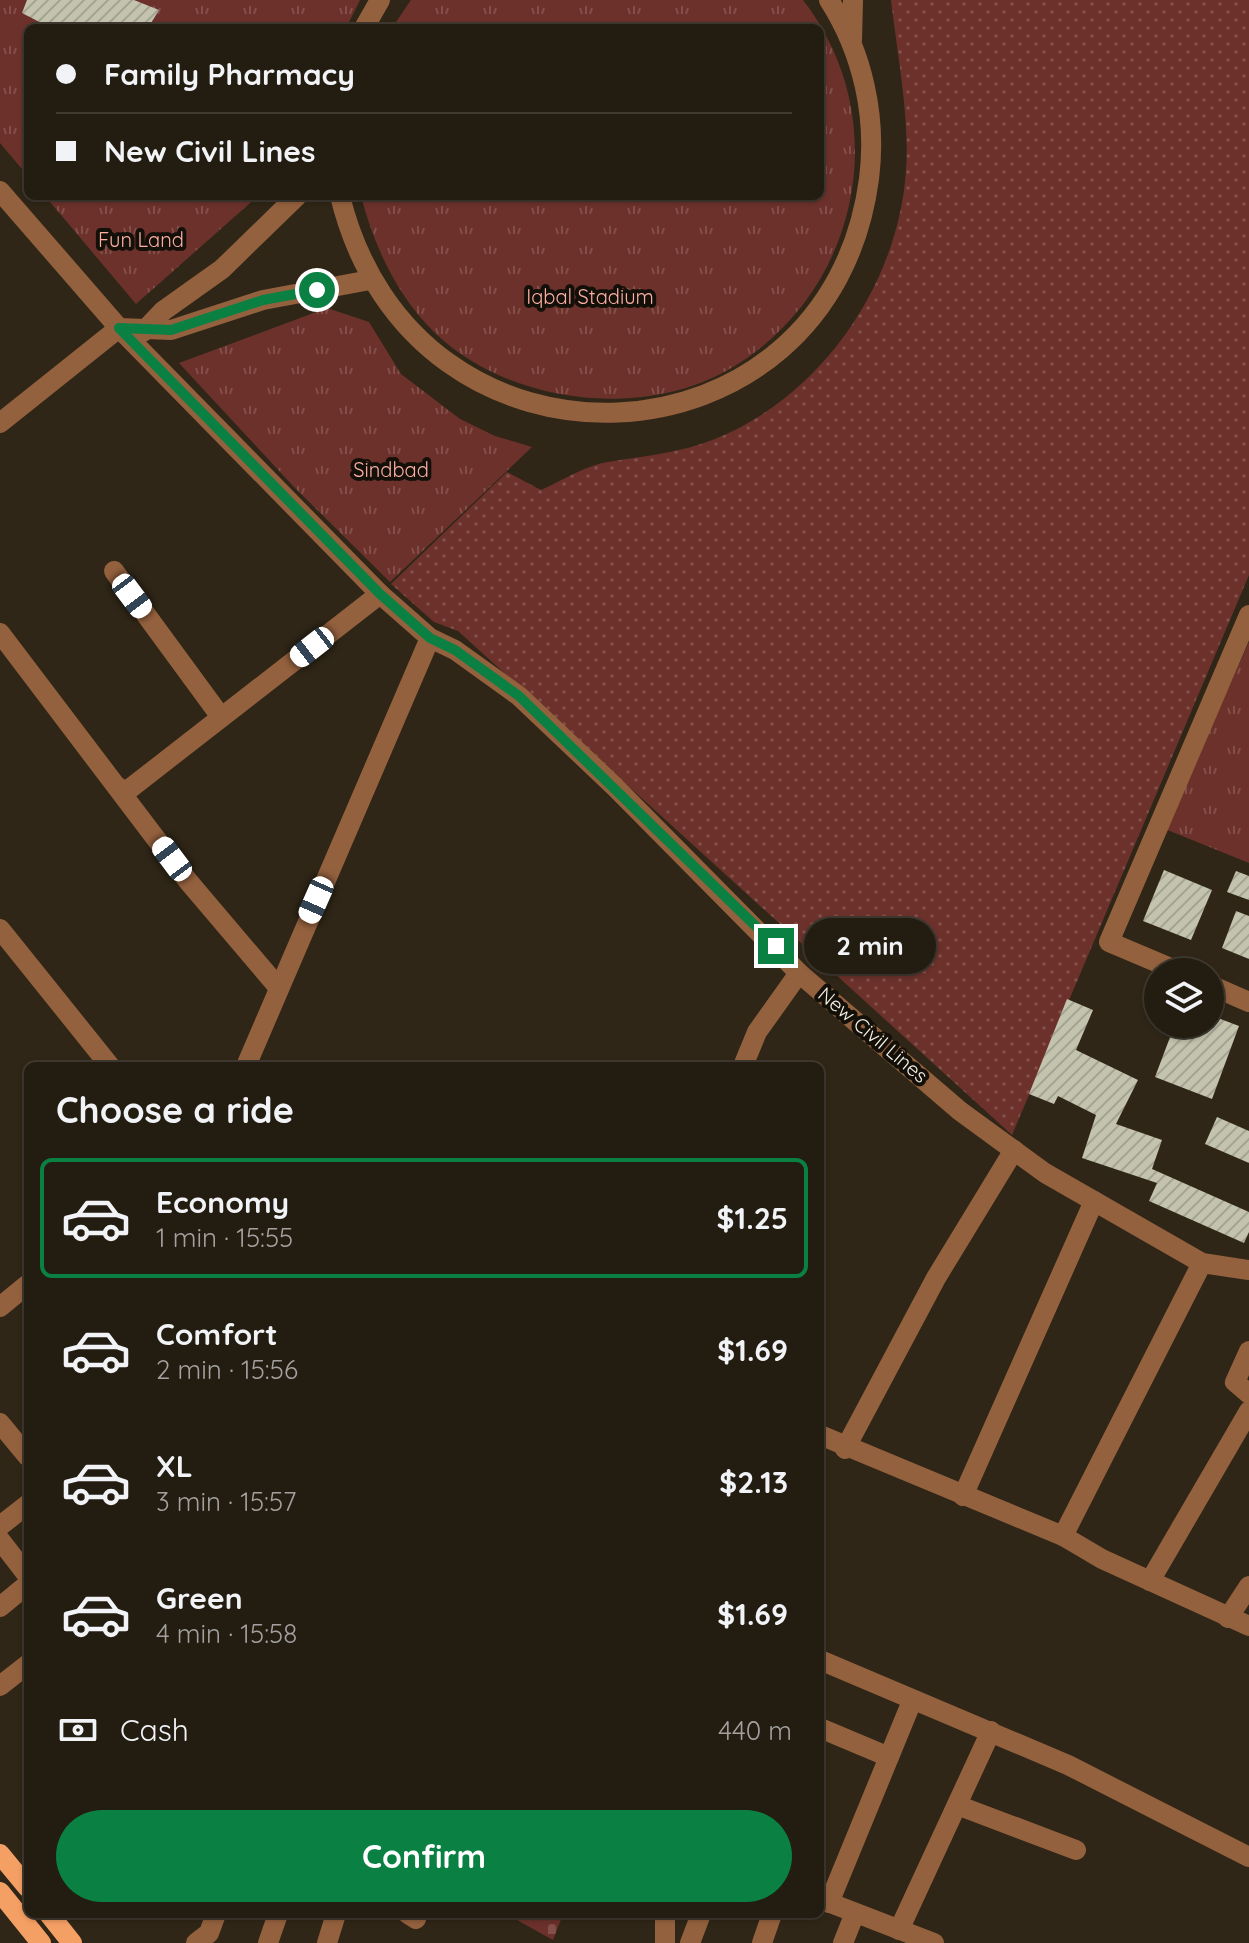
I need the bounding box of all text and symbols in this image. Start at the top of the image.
text: Family Pharmacy [104,55,355,93]
text: New Civil Lines [104,132,316,170]
park label: Fun Land [98,227,184,252]
route start [299,272,335,308]
park label: Iqbal Stadium [526,284,654,309]
park label: Sindbad [353,457,429,482]
car [108,570,156,622]
car [286,623,338,671]
car [148,833,196,885]
car [295,873,337,927]
callout: 2 min [804,918,936,974]
route end [758,928,794,964]
text: 2 min [836,929,904,962]
map controls [1144,958,1224,1038]
button: layers [1144,958,1224,1038]
street label: New Civil Lines [813,981,933,1088]
text: Choose a ride [56,1087,294,1132]
icon: car [60,1182,132,1254]
text: Economy [156,1183,289,1221]
text: $1.25 [717,1199,788,1237]
text: 1 min · 15:55 [156,1221,293,1254]
icon: car [60,1314,132,1386]
text: Comfort [156,1315,277,1353]
text: $1.69 [717,1331,788,1369]
text: 2 min · 15:56 [156,1353,298,1386]
icon: car [60,1446,132,1518]
text: XL [156,1447,193,1485]
text: $2.13 [719,1463,788,1501]
text: 3 min · 15:57 [156,1485,296,1518]
icon: car [60,1578,132,1650]
text: Green [156,1579,243,1617]
text: $1.69 [717,1595,788,1633]
text: 4 min · 15:58 [156,1617,297,1650]
icon: cash [56,1708,100,1752]
text: Cash [120,1711,189,1749]
text: 440 m [718,1714,792,1747]
button: Confirm [56,1810,792,1902]

